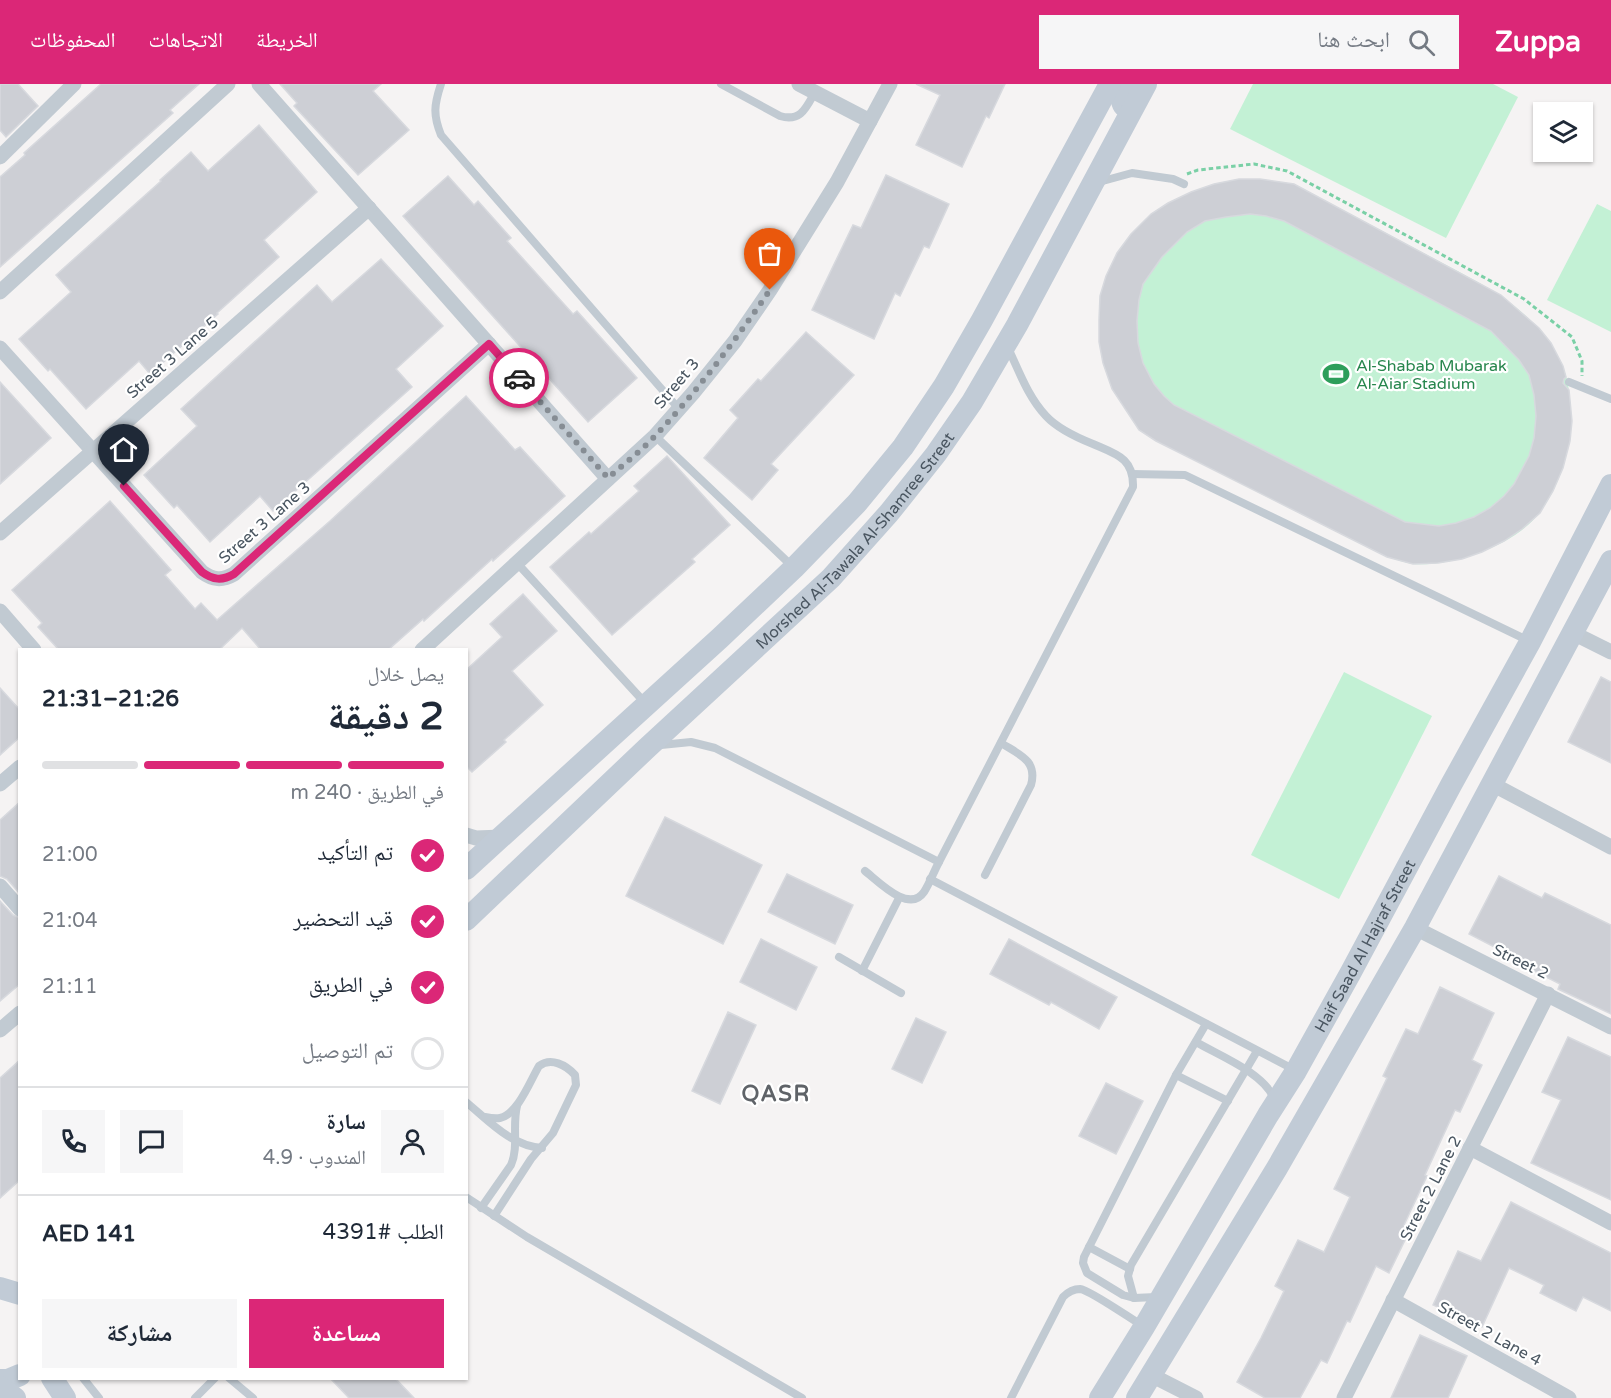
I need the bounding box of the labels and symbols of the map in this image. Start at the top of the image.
pin [744,228,795,290]
street label: Street 3 Lane 5 [123,312,223,403]
courier [489,348,549,408]
street label: Street 3 [650,354,704,413]
place label: Al-Shabab Mubarak Al-Aiar Stadium [1356,356,1507,394]
sports icon: Al-Shabab Mubarak Al-Aiar Stadium [1321,359,1351,389]
pin [98,424,149,486]
street label: Morshed Al-Tawala Al-Shamree Street [752,429,959,654]
street label: Street 3 Lane 3 [215,477,315,568]
street label: Haif Saad Al Hajraf Street [1310,856,1420,1036]
street label: Street 2 [1489,940,1552,984]
district label: QASR [741,1081,811,1107]
street label: Street 2 Lane 2 [1396,1133,1466,1244]
street label: Street 2 Lane 4 [1434,1297,1545,1371]

